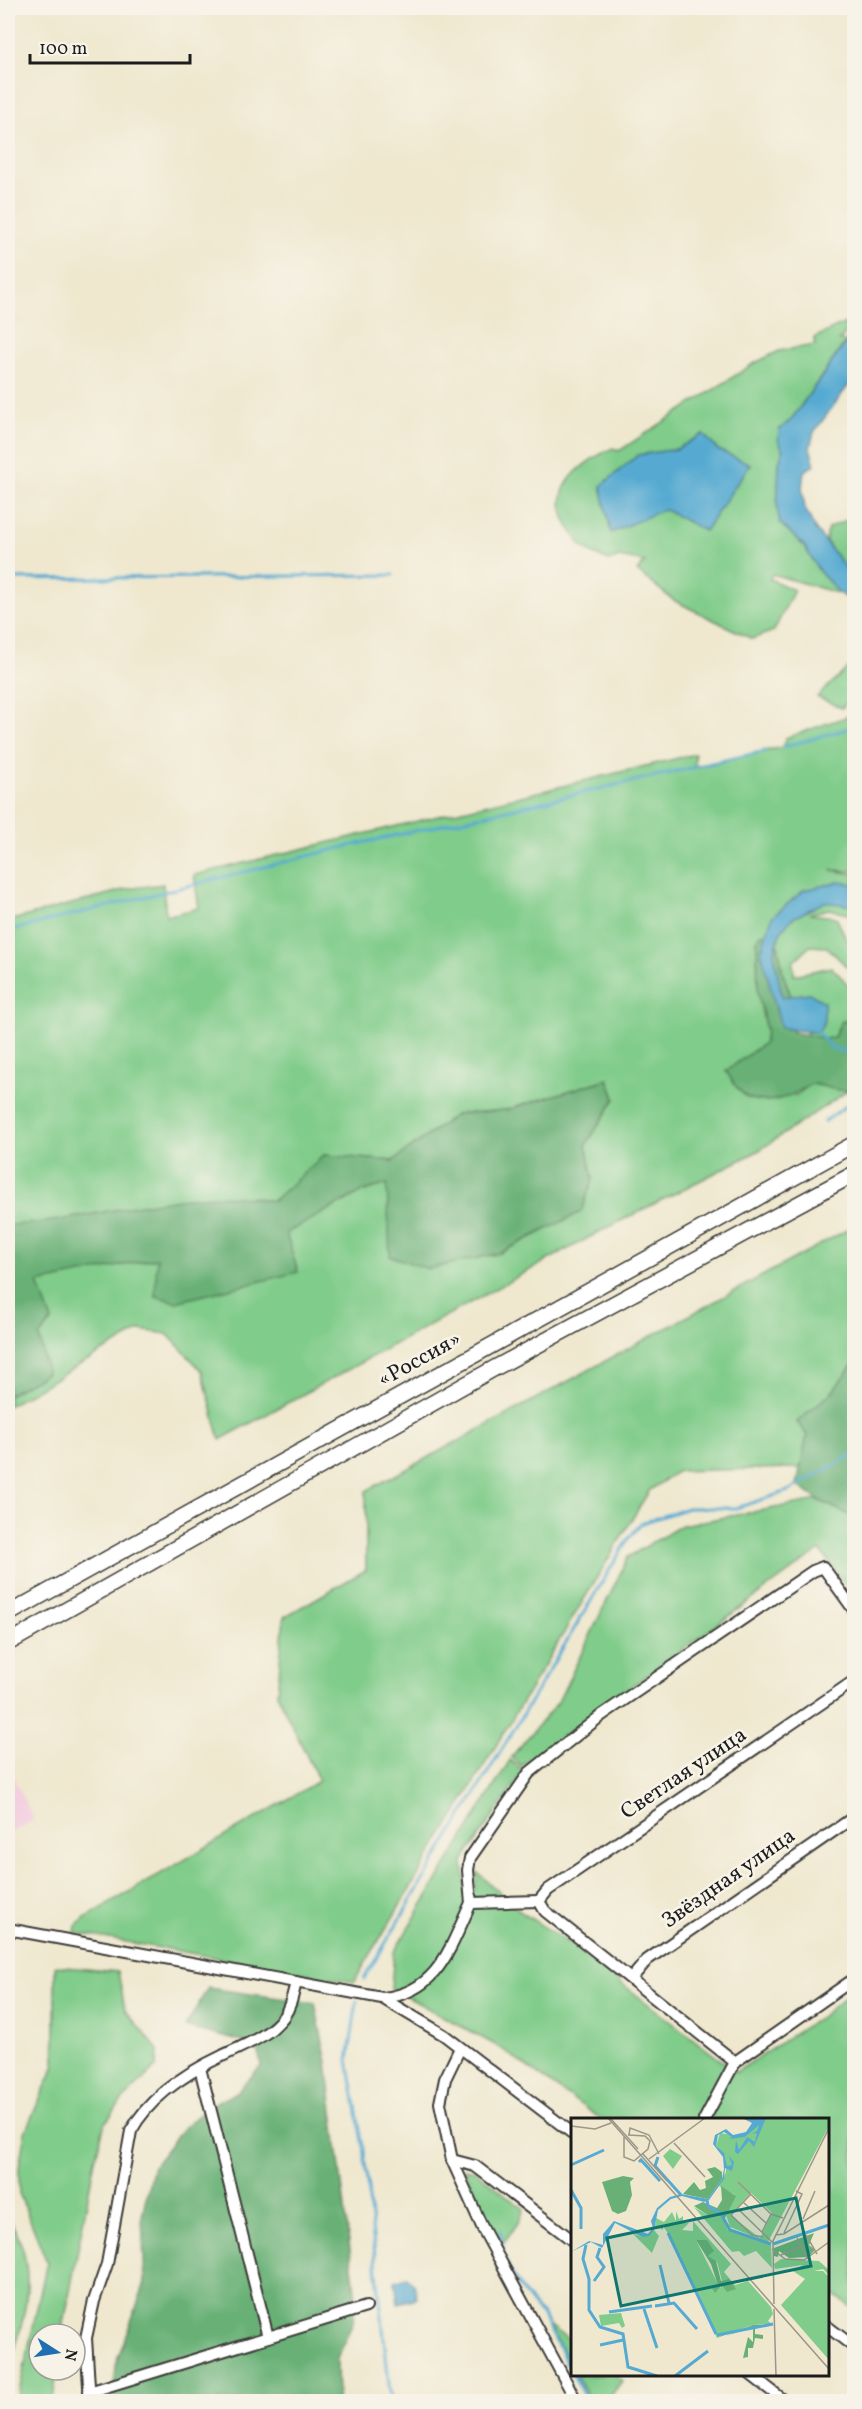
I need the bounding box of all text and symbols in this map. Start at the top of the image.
scale bar [30,27,190,65]
text: 100 m [39,37,88,62]
street label: «Россия» [373,1324,467,1396]
street label: Светлая улица [615,1720,753,1828]
street label: Звёздная улица [656,1821,802,1937]
inset map [571,2118,829,2376]
north arrow [27,2322,87,2382]
text: N [58,2347,82,2363]

